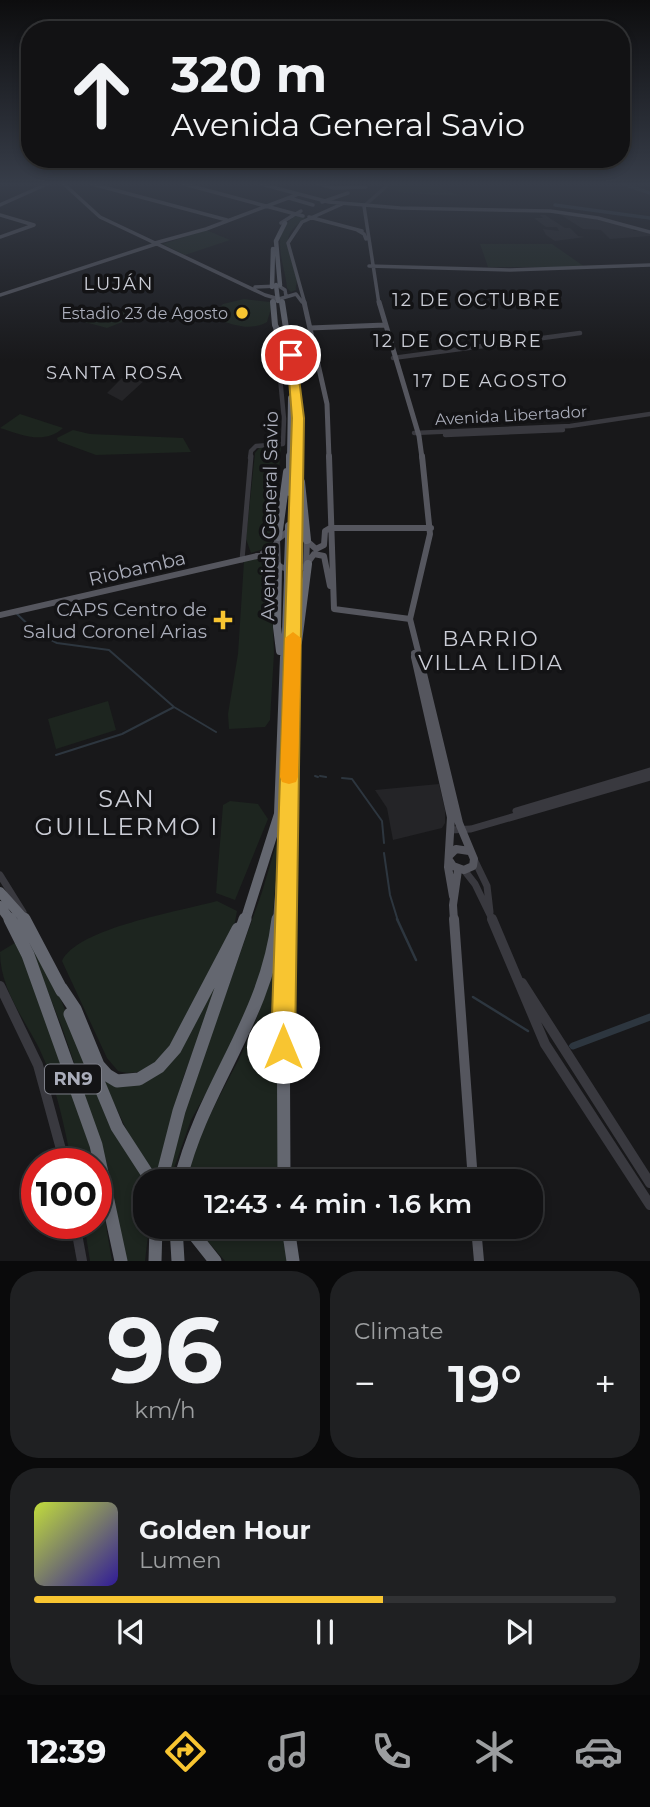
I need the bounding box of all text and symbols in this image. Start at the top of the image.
text: 320 m [171,45,327,104]
icon: ahead [56,49,147,140]
text: Avenida General Savio [171,105,525,144]
district label: LUJÁN [84,273,154,295]
district label: 12 DE OCTUBRE [392,289,562,311]
place label: Estadio 23 de Agosto [61,304,228,323]
marker: Estadio 23 de Agosto [234,305,250,321]
pin [261,325,321,385]
district label: 12 DE OCTUBRE [373,330,543,352]
icon: arrive [272,336,310,374]
district label: SANTA ROSA [46,362,184,384]
district label: 17 DE AGOSTO [413,370,569,392]
street label: Avenida Libertador [434,402,588,429]
street label: Avenida General Savio [256,411,283,621]
street label: Riobamba [86,546,188,591]
place label: CAPS Centro de Salud Coronel Arias [23,598,207,643]
marker: CAPS Centro de Salud Coronel Arias [213,610,233,630]
district label: BARRIO VILLA LIDIA [418,626,564,675]
district label: SAN GUILLERMO I [34,784,220,841]
position arrow [246,1010,320,1084]
road number: RN9 [45,1064,101,1094]
speed limit sign: 100 [21,1148,112,1239]
text: 12:43 · 4 min · 1.6 km [204,1188,472,1220]
text: 96 [107,1295,223,1406]
text: Climate [354,1317,443,1345]
text: 19° [448,1352,522,1415]
text: − [354,1360,376,1407]
text: + [594,1360,616,1407]
text: km/h [134,1396,196,1424]
text: Golden Hour [139,1514,311,1546]
text: Lumen [139,1546,222,1574]
icon: previous [112,1613,150,1651]
icon: pause [306,1613,344,1651]
icon: next [500,1613,538,1651]
icon: directions [161,1727,210,1776]
icon: music [264,1727,313,1776]
icon: phone [367,1727,416,1776]
icon: climate [470,1727,519,1776]
icon: car [574,1727,623,1776]
text: 12:39 [27,1732,106,1771]

